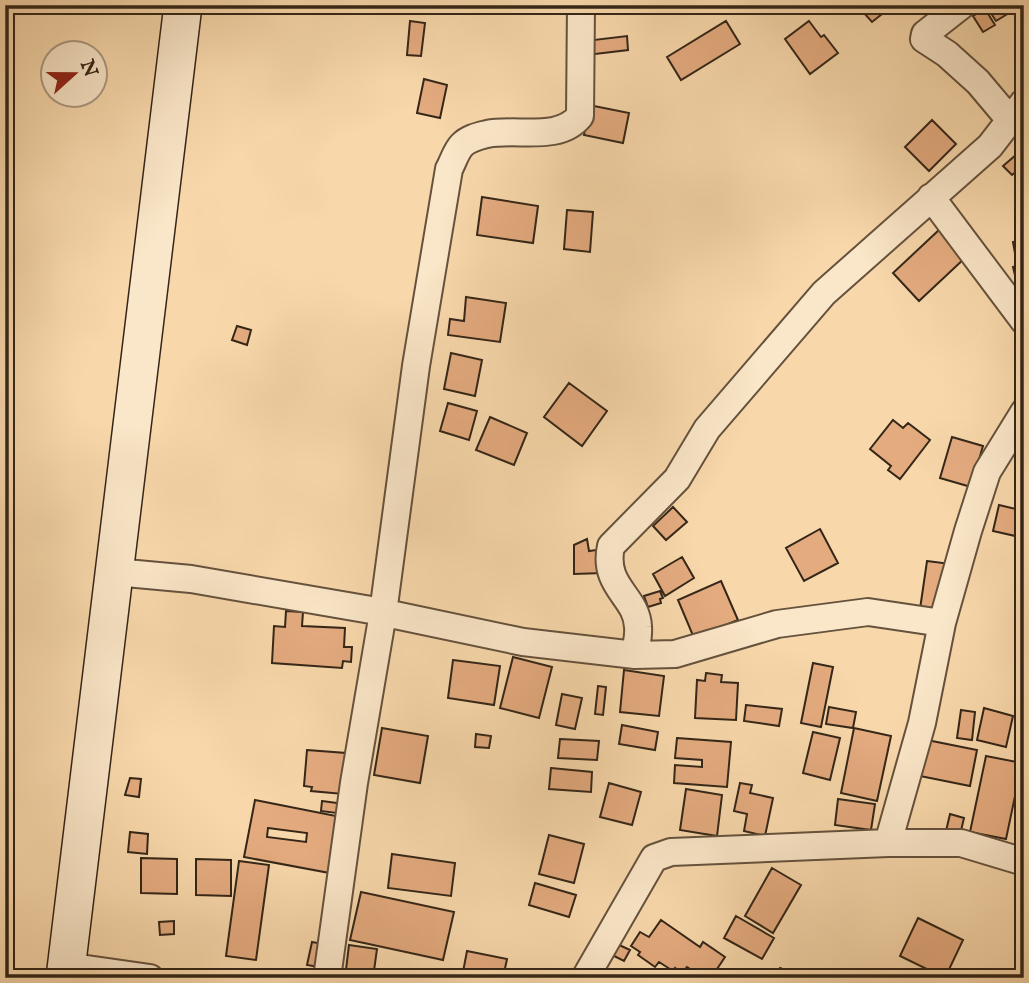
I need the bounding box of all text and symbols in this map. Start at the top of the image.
north arrow [38,38,108,108]
text: N [73,56,102,81]

